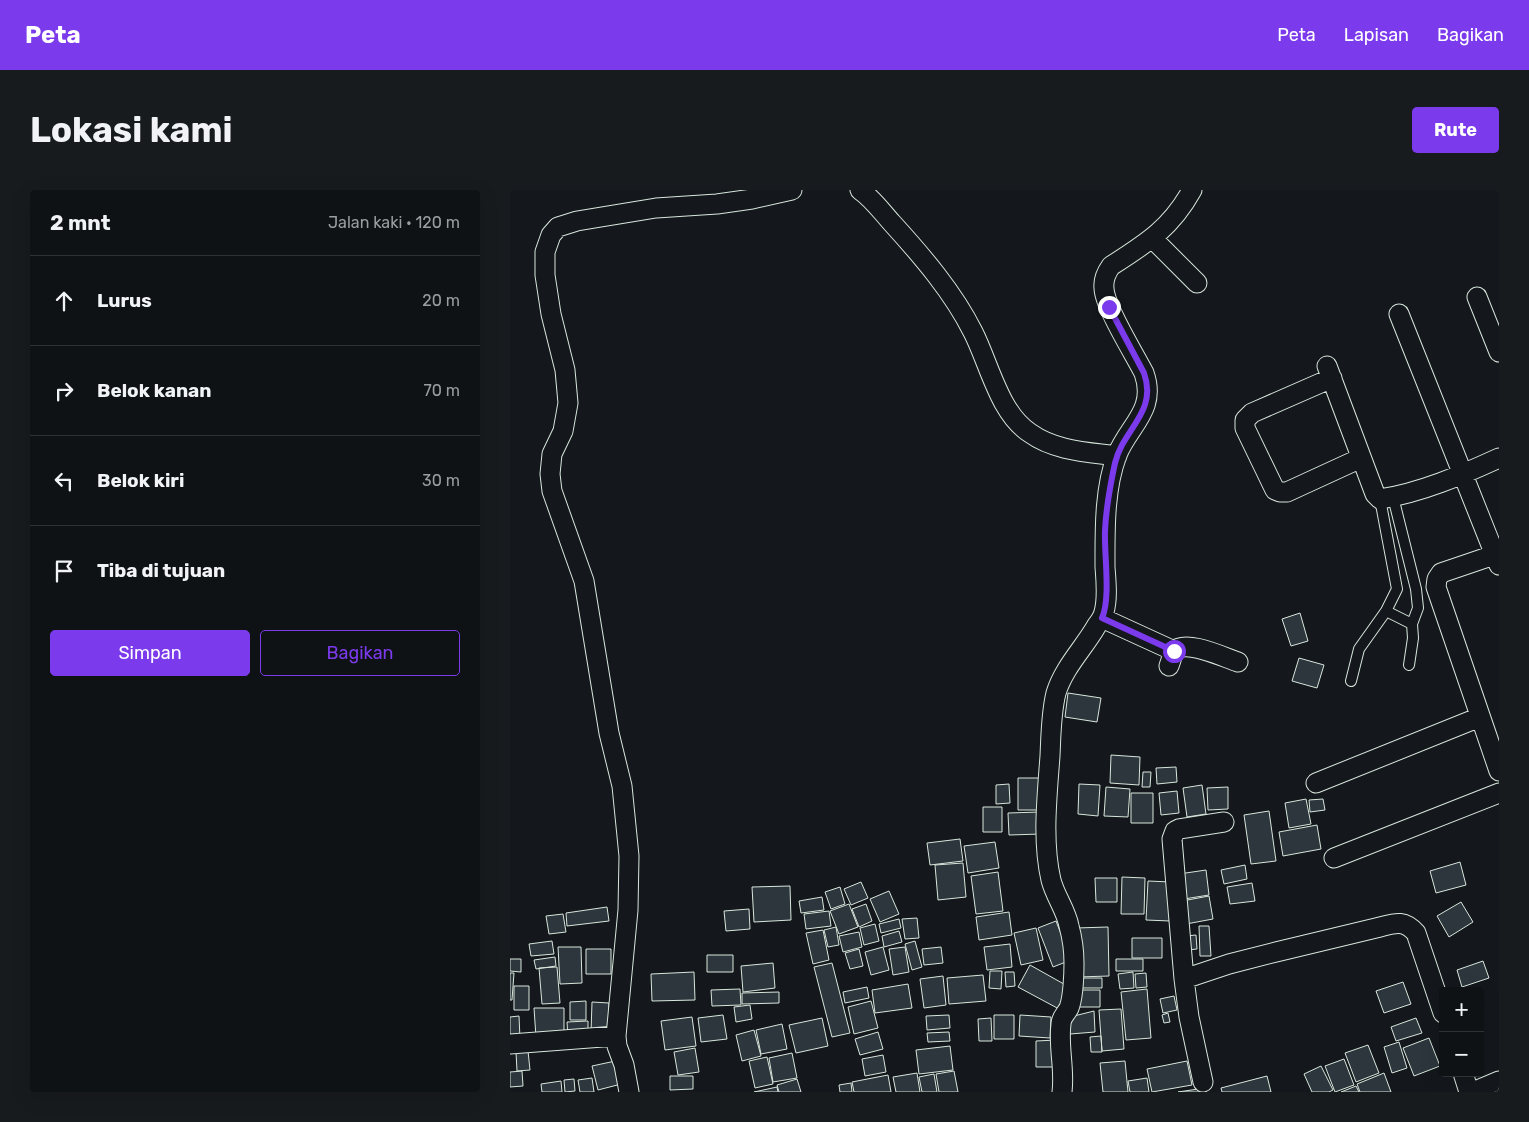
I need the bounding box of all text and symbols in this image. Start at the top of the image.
text: Peta [25,21,81,49]
text: Peta [1277,24,1316,46]
text: Lapisan [1344,24,1409,46]
text: Bagikan [1437,24,1504,46]
button: Rute [1412,107,1499,153]
text: Lokasi kami [30,109,233,151]
text: 2 mnt [50,210,111,235]
text: Jalan kaki · 120 m [328,213,460,232]
icon: ahead [50,287,78,315]
text: Lurus [97,289,152,312]
text: 20 m [422,291,460,310]
route end [1098,296,1121,319]
icon: right [50,377,78,405]
text: Belok kanan [97,379,212,402]
text: 70 m [423,381,460,400]
icon: left [50,467,78,495]
text: Belok kiri [97,469,184,492]
text: 30 m [422,471,460,490]
icon: arrive [50,557,78,585]
text: Tiba di tujuan [97,559,225,582]
button: Simpan [50,630,250,676]
button: Bagikan [260,630,460,676]
route start [1163,640,1186,663]
map controls [1439,987,1484,1077]
button: + [1439,987,1484,1032]
button: − [1439,1032,1484,1077]

